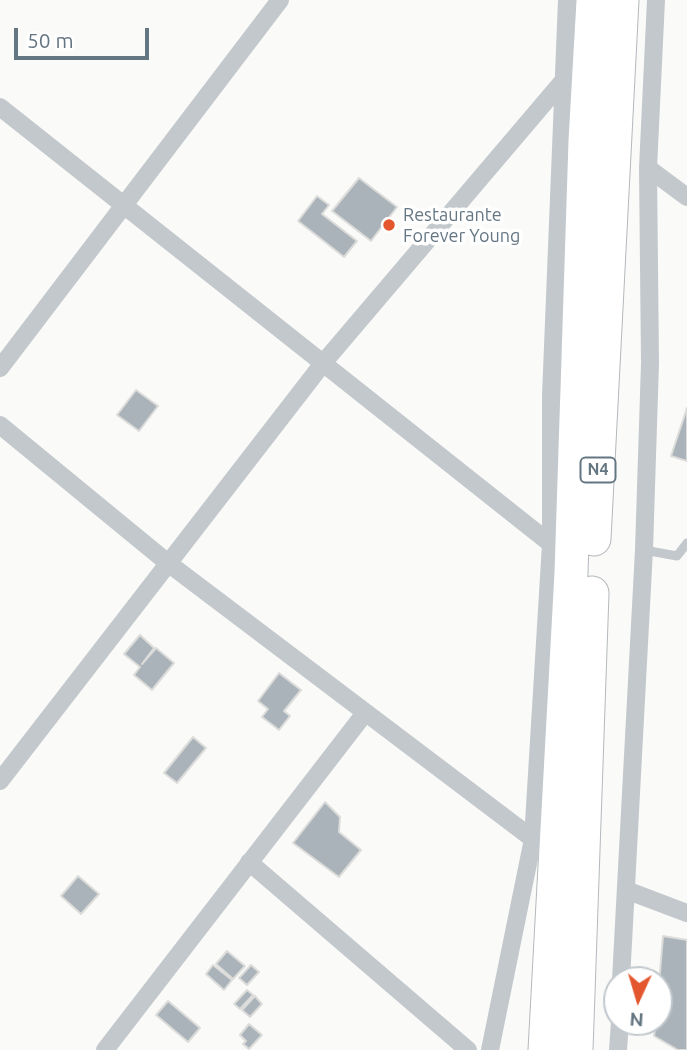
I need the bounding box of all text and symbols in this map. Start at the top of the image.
scale bar [18,14,152,58]
text: 50 m [27,28,74,52]
place label: Restaurante Forever Young [403,204,520,246]
marker: Restaurante Forever Young [381,217,397,233]
road number: N4 [580,457,616,482]
north arrow [603,966,673,1036]
text: N [629,1008,645,1031]

